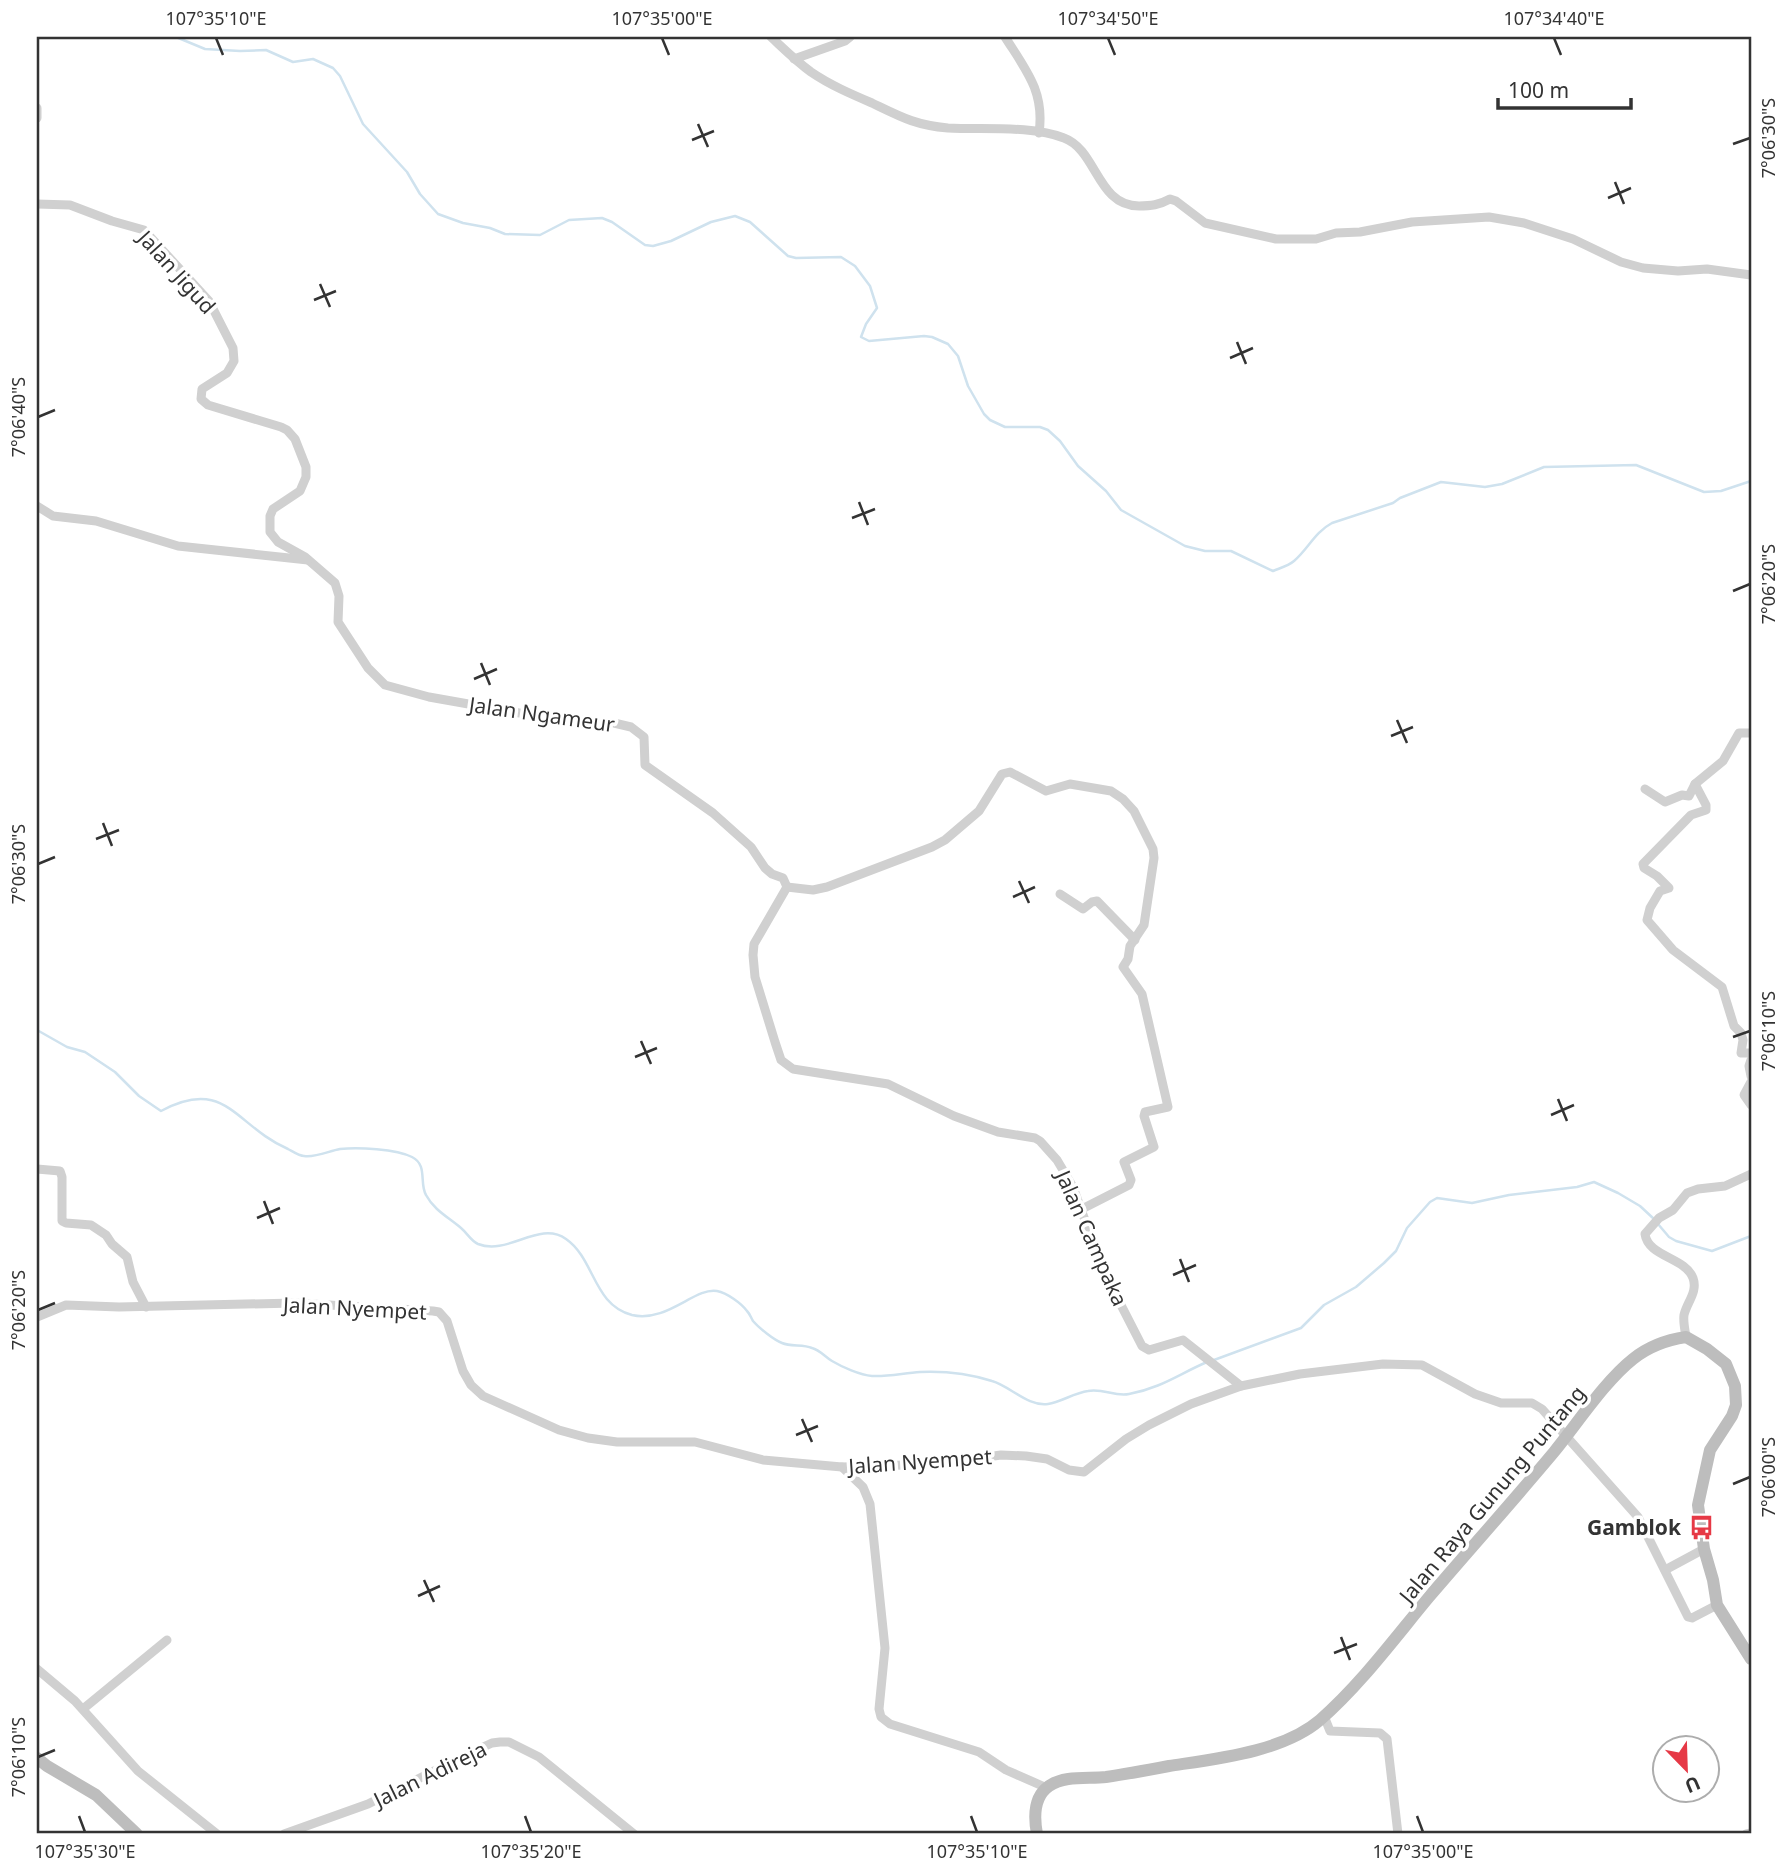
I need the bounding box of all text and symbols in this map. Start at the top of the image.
text: 107°35'10"E [165,6,267,30]
text: 107°35'00"E [611,6,713,30]
text: 107°34'50"E [1057,6,1159,30]
text: 107°34'40"E [1503,6,1605,30]
scale bar [1498,66,1630,110]
text: 100 m [1508,76,1569,104]
text: 7°06'30"S [1756,98,1780,178]
street label: Jalan Jigud [131,223,222,320]
text: 7°06'40"S [6,377,30,457]
text: 7°06'20"S [1756,544,1780,624]
street label: Jalan Ngameur [465,690,617,738]
text: 7°06'30"S [6,824,30,904]
text: 7°06'10"S [1756,991,1780,1071]
street label: Jalan Campaka [1049,1164,1134,1310]
text: 7°06'20"S [6,1270,30,1350]
street label: Jalan Nyempet [281,1290,428,1326]
street label: Jalan Raya Gunung Puntang [1391,1380,1591,1610]
text: 7°06'00"S [1756,1437,1780,1517]
street label: Jalan Nyempet [845,1442,993,1480]
place label: Gamblok [1587,1513,1682,1541]
bus stop icon: Gamblok [1687,1513,1715,1541]
text: 7°06'10"S [6,1717,30,1797]
north arrow [1652,1734,1722,1804]
street label: Jalan Adireja [367,1735,491,1814]
text: U [1681,1770,1704,1799]
text: 107°35'30"E [34,1839,136,1863]
text: 107°35'20"E [480,1839,582,1863]
text: 107°35'10"E [926,1839,1028,1863]
text: 107°35'00"E [1372,1839,1474,1863]

